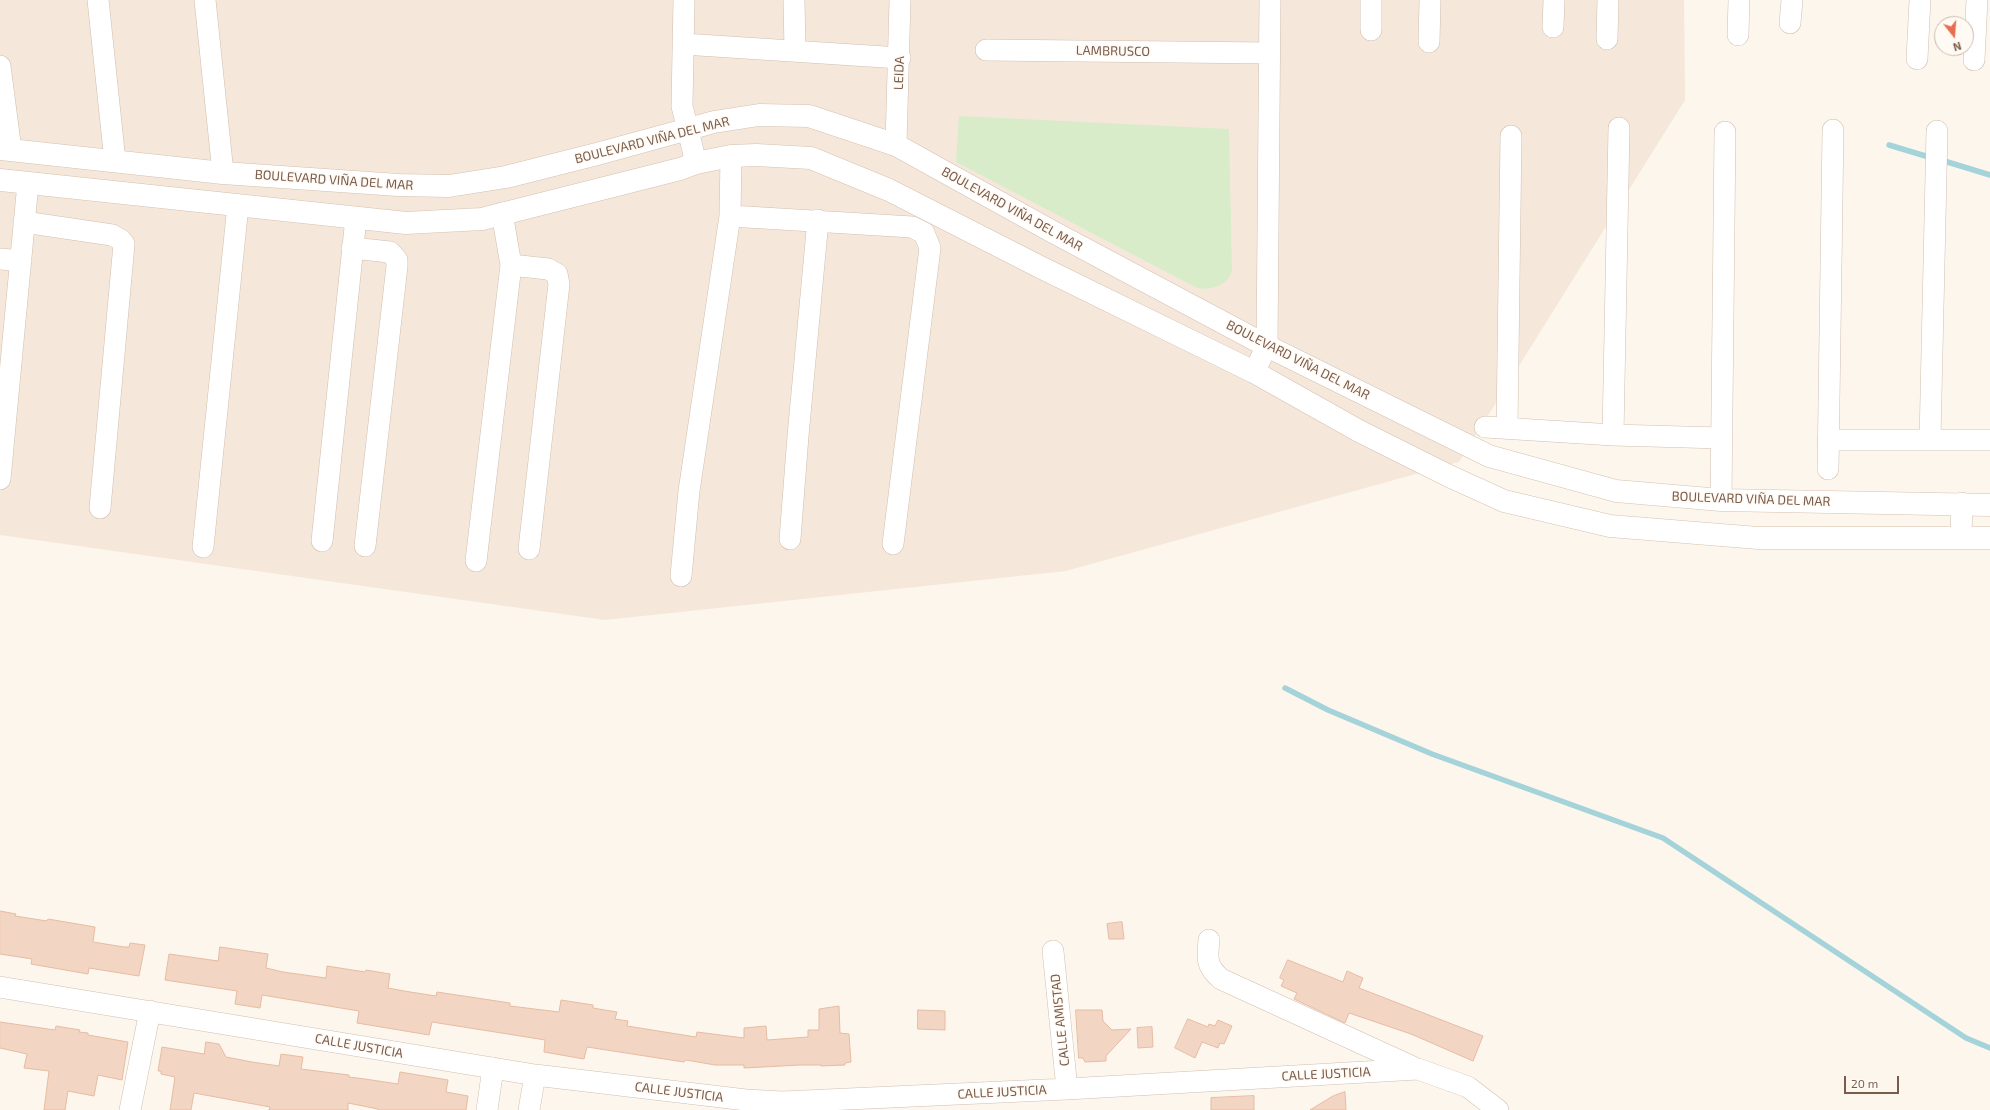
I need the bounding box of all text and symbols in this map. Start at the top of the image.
north arrow [1934,16,1974,56]
text: N [1952,40,1963,54]
street label: LAMBRUSCO [1076,43,1150,59]
street label: LEIDA [891,56,907,90]
street label: BOULEVARD VIÑA DEL MAR [573,113,731,167]
street label: BOULEVARD VIÑA DEL MAR [939,164,1085,254]
street label: BOULEVARD VIÑA DEL MAR [254,167,414,193]
street label: BOULEVARD VIÑA DEL MAR [1224,317,1372,403]
street label: BOULEVARD VIÑA DEL MAR [1671,488,1831,510]
street label: CALLE AMISTAD [1047,973,1073,1067]
street label: CALLE JUSTICIA [314,1031,404,1061]
street label: CALLE JUSTICIA [1281,1064,1371,1084]
scale bar [1846,1068,1901,1094]
text: 20 m [1851,1076,1878,1090]
street label: CALLE JUSTICIA [634,1079,724,1105]
street label: CALLE JUSTICIA [957,1082,1047,1102]

